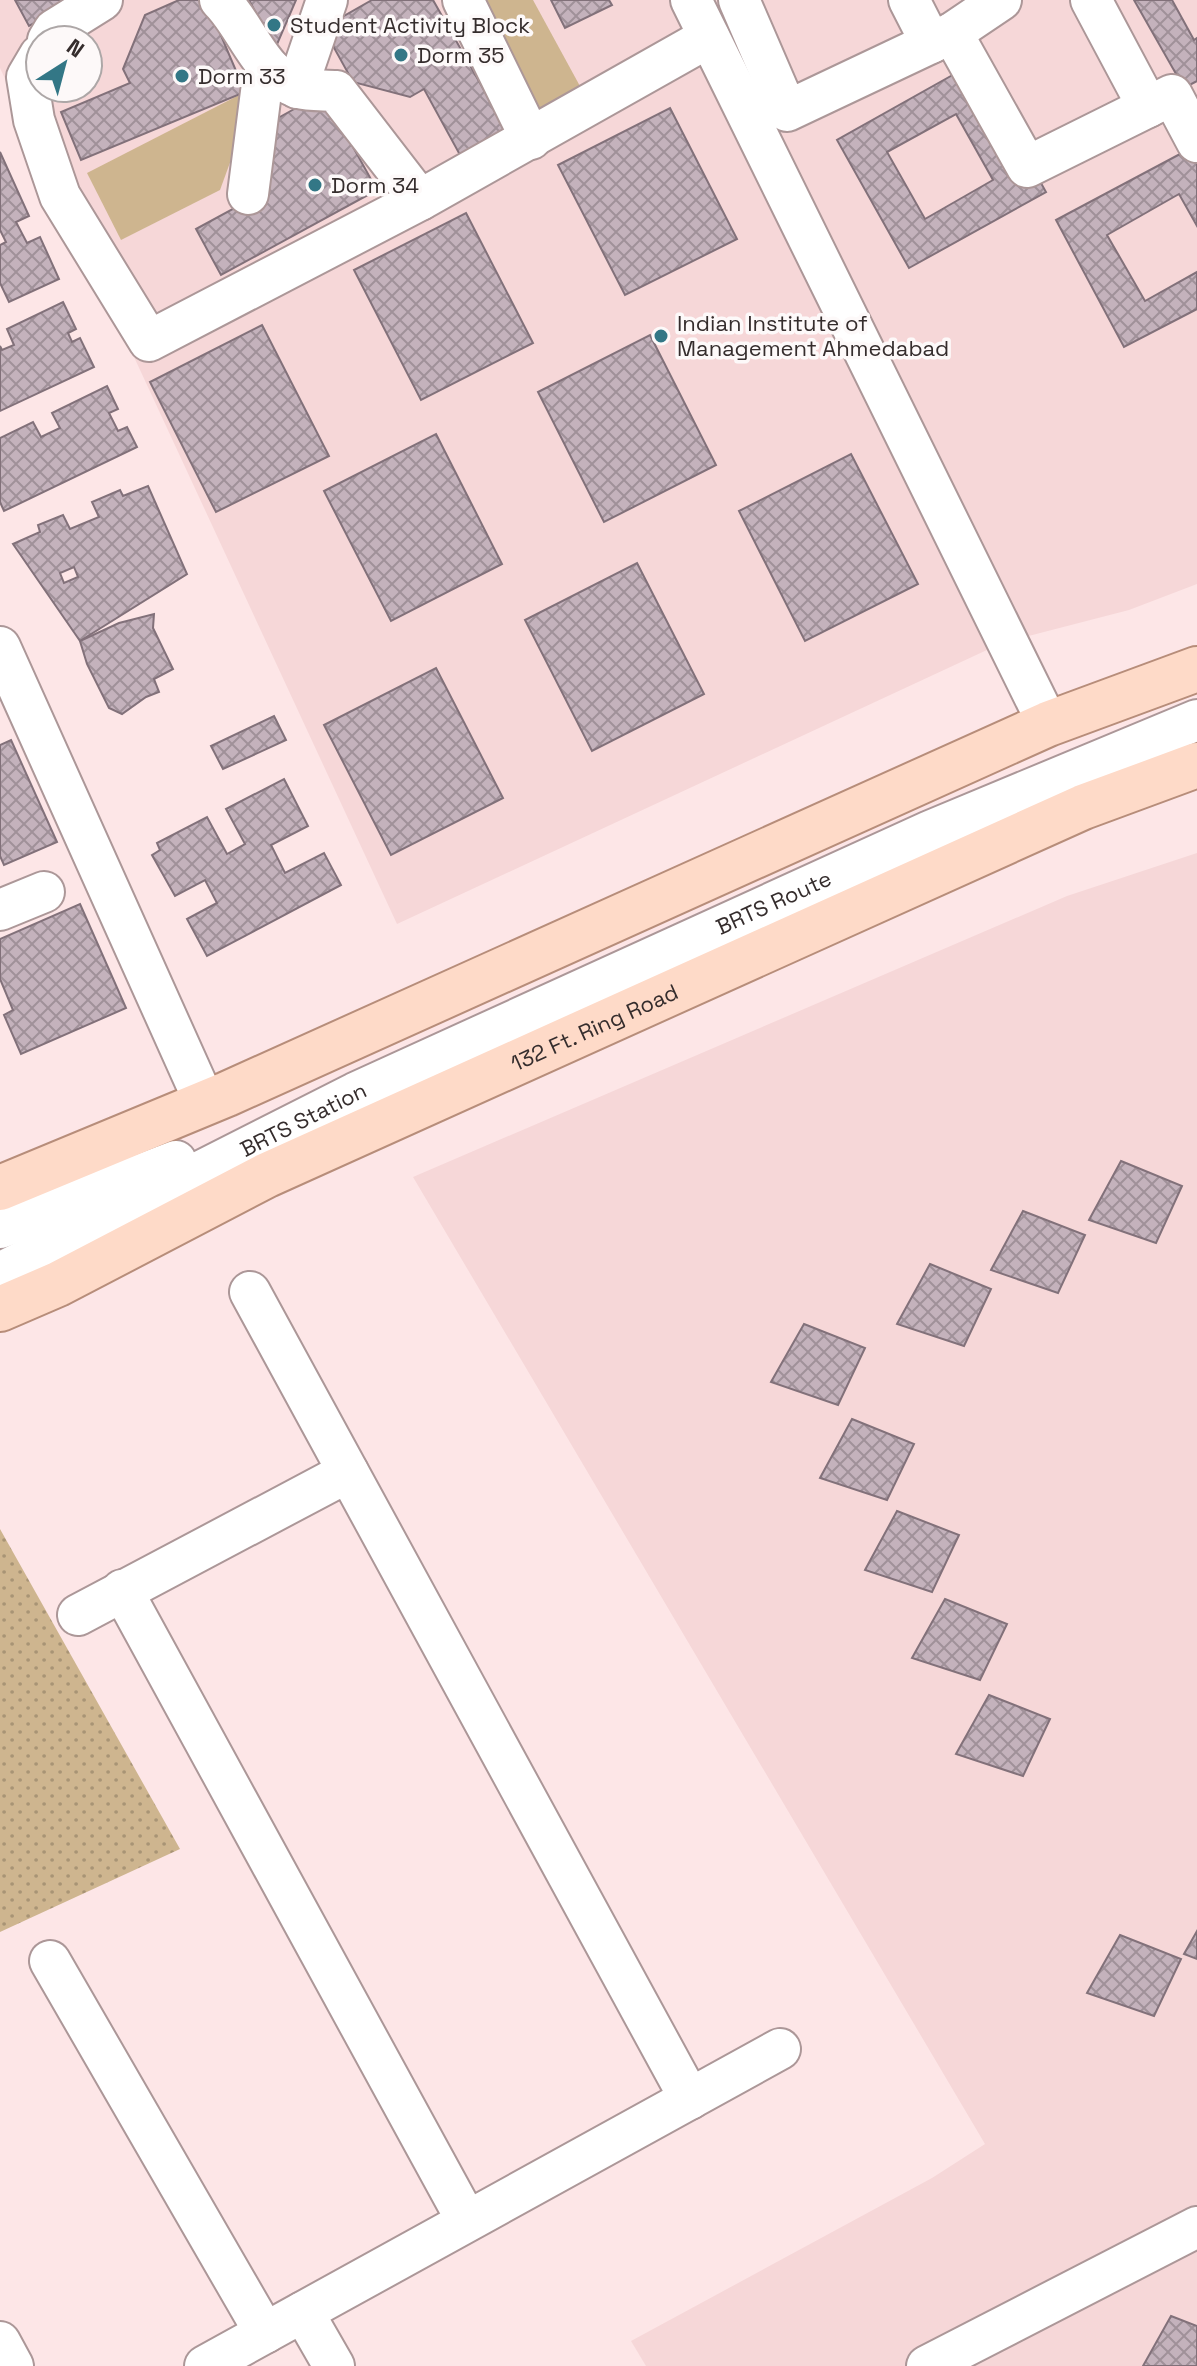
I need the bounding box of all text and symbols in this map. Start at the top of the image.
place label: Student Activity Block [290,11,530,39]
marker: Student Activity Block [265,16,283,34]
north arrow [24,24,104,104]
text: N [62,32,90,63]
place label: Dorm 35 [417,41,505,69]
marker: Dorm 35 [392,46,410,64]
place label: Dorm 33 [198,62,286,90]
marker: Dorm 33 [173,67,191,85]
place label: Dorm 34 [331,171,419,199]
marker: Dorm 34 [306,176,324,194]
place label: Indian Institute of Management Ahmedabad [677,309,949,362]
marker: Indian Institute of Management Ahmedabad [652,327,670,345]
street label: BRTS Route [712,864,836,941]
street label: 132 Ft. Ring Road [506,977,682,1077]
street label: BRTS Station [235,1076,371,1163]

